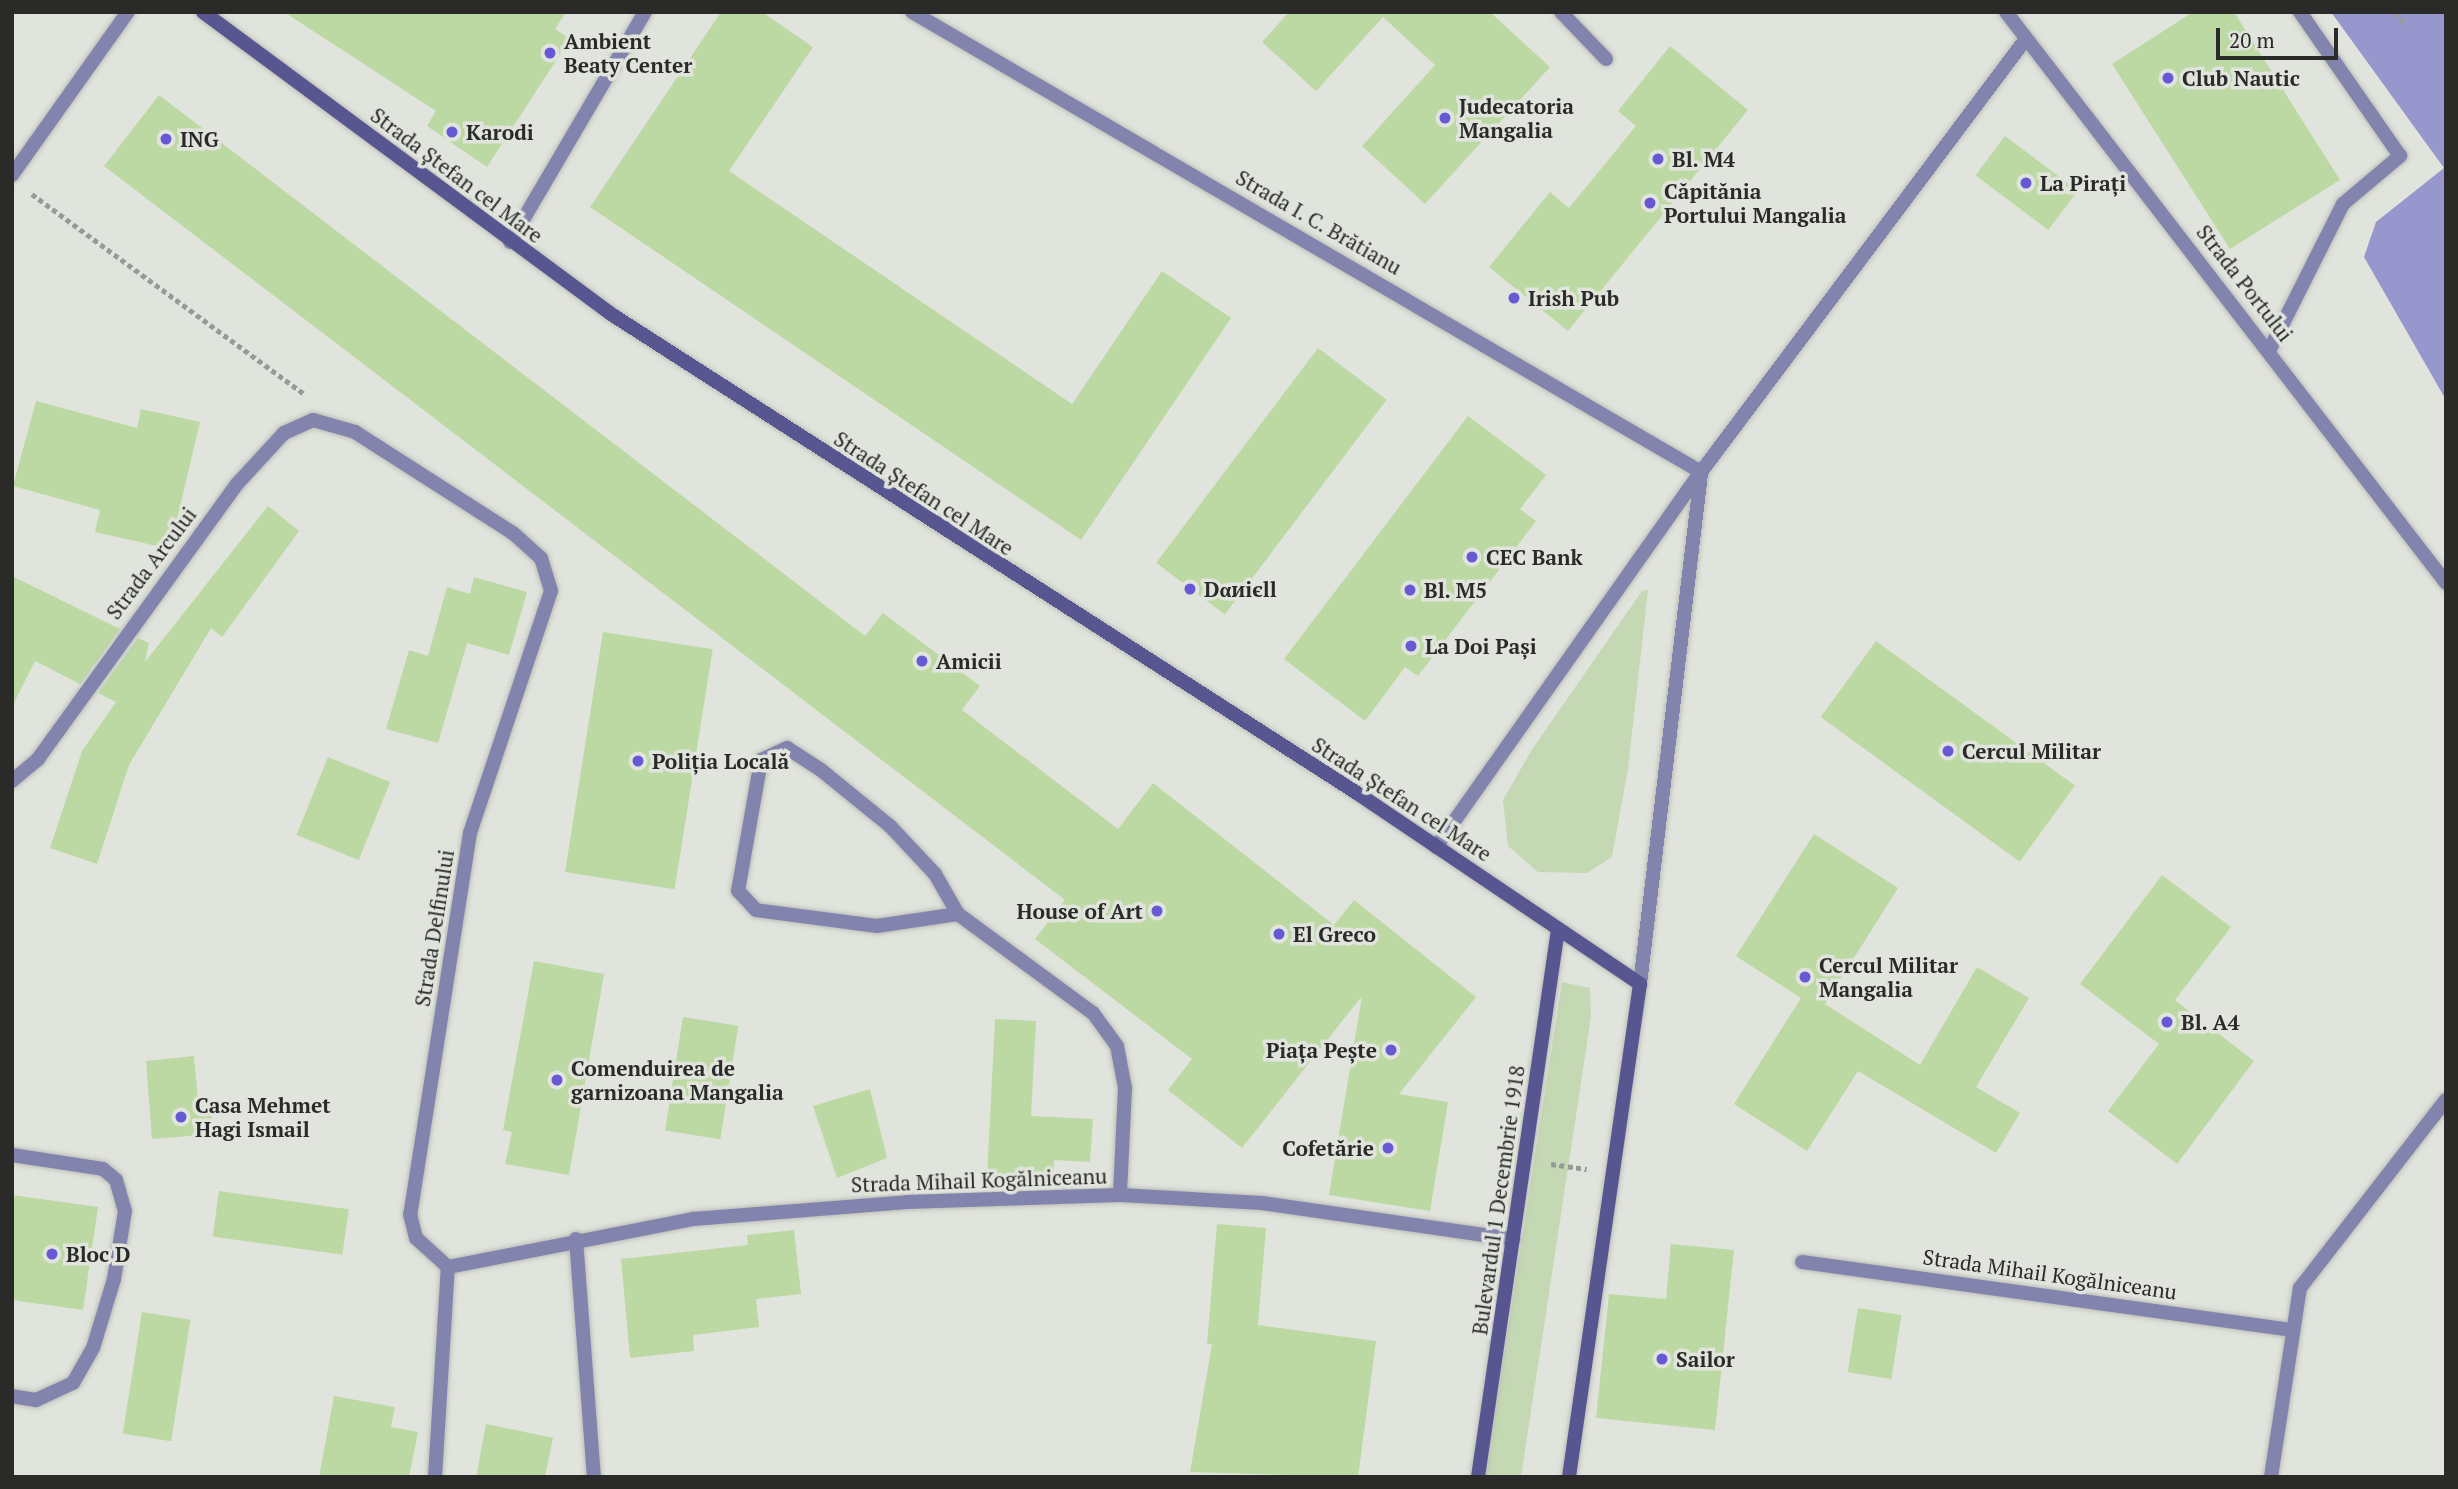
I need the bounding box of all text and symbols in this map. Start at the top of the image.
scale bar [2220,14,2342,58]
text: 20 m [2229,26,2275,54]
place label: Ambient Beaty Center [564,28,692,78]
marker: Ambient Beaty Center [542,45,558,61]
place label: Club Nautic [2182,65,2300,91]
marker: Club Nautic [2160,70,2176,86]
place label: Judecatoria Mangalia [1459,93,1574,143]
street label: Strada Ștefan cel Mare [366,102,548,248]
marker: Judecatoria Mangalia [1437,110,1453,126]
place label: Karodi [466,119,534,145]
marker: Karodi [444,124,460,140]
place label: ING [180,126,219,152]
marker: ING [158,131,174,147]
place label: Bl. M4 [1672,146,1736,172]
marker: Bl. M4 [1650,151,1666,167]
street label: Strada I. C. Brătianu [1231,164,1407,280]
place label: La Pirați [2040,170,2126,196]
marker: La Pirați [2018,175,2034,191]
place label: Căpitănia Portului Mangalia [1664,178,1846,228]
marker: Căpitănia Portului Mangalia [1642,195,1658,211]
street label: Strada Portului [2192,220,2298,346]
place label: Irish Pub [1528,285,1619,311]
marker: Irish Pub [1506,290,1522,306]
street label: Strada Ștefan cel Mare [830,426,1018,560]
street label: Strada Arcului [101,502,201,624]
place label: CEC Bank [1486,544,1583,570]
marker: CEC Bank [1464,549,1480,565]
place label: Dαиiєll [1204,576,1277,602]
place label: Bl. M5 [1424,577,1488,603]
marker: Dαиiєll [1182,581,1198,597]
marker: Bl. M5 [1402,582,1418,598]
place label: La Doi Pași [1425,633,1537,659]
marker: La Doi Pași [1403,638,1419,654]
place label: Amicii [936,648,1002,674]
marker: Amicii [914,653,930,669]
street label: Strada Ștefan cel Mare [1308,732,1496,866]
place label: Cercul Militar [1962,738,2101,764]
marker: Cercul Militar [1940,743,1956,759]
place label: Poliția Locală [652,748,789,774]
marker: Poliția Locală [630,753,646,769]
street label: Strada Delfinului [409,848,459,1008]
place label: House of Art [1016,898,1143,924]
marker: House of Art [1149,903,1165,919]
place label: El Greco [1293,921,1376,947]
marker: El Greco [1271,926,1287,942]
place label: Cercul Militar Mangalia [1819,952,1958,1002]
marker: Cercul Militar Mangalia [1797,969,1813,985]
place label: Bl. A4 [2181,1009,2241,1035]
marker: Bl. A4 [2159,1014,2175,1030]
place label: Piața Pește [1266,1037,1377,1063]
marker: Piața Pește [1383,1042,1399,1058]
place label: Comenduirea de garnizoana Mangalia [571,1055,784,1105]
street label: Bulevardul 1 Decembrie 1918 [1467,1064,1529,1336]
marker: Comenduirea de garnizoana Mangalia [549,1072,565,1088]
place label: Casa Mehmet Hagi Ismail [195,1092,331,1142]
marker: Casa Mehmet Hagi Ismail [173,1109,189,1125]
place label: Cofetărie [1282,1135,1374,1161]
marker: Cofetărie [1380,1140,1396,1156]
street label: Strada Mihail Kogălniceanu [850,1163,1108,1197]
place label: Bloc D [66,1241,130,1267]
street label: Strada Mihail Kogălniceanu [1921,1244,2179,1304]
marker: Bloc D [44,1246,60,1262]
place label: Sailor [1676,1346,1735,1372]
marker: Sailor [1654,1351,1670,1367]

